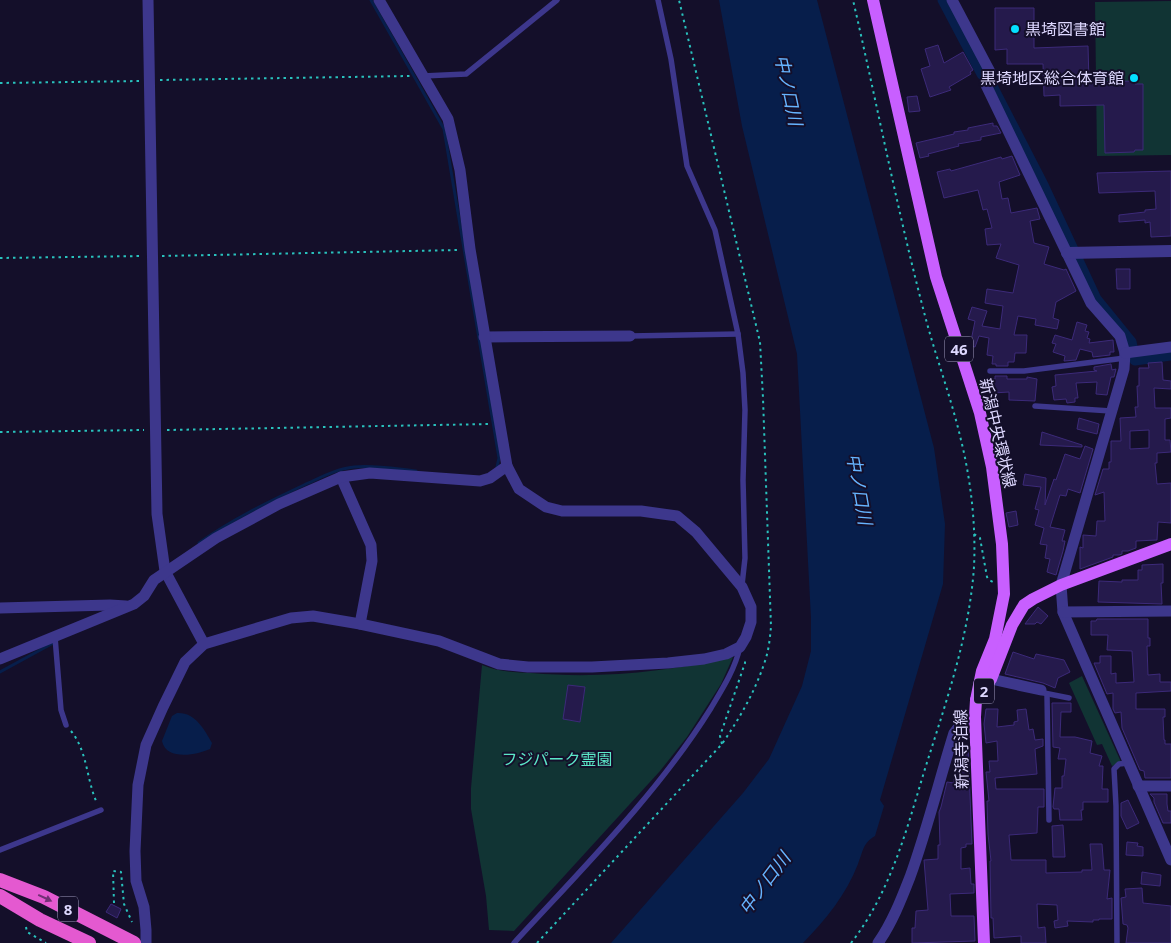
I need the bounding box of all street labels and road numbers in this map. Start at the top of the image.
road number: 46 [945,336,973,362]
street label: 新潟中央環状線 [975,376,1021,490]
road number: 2 [974,678,994,704]
street label: 新潟寺泊線 [949,709,973,789]
road number: 8 [58,896,78,922]

